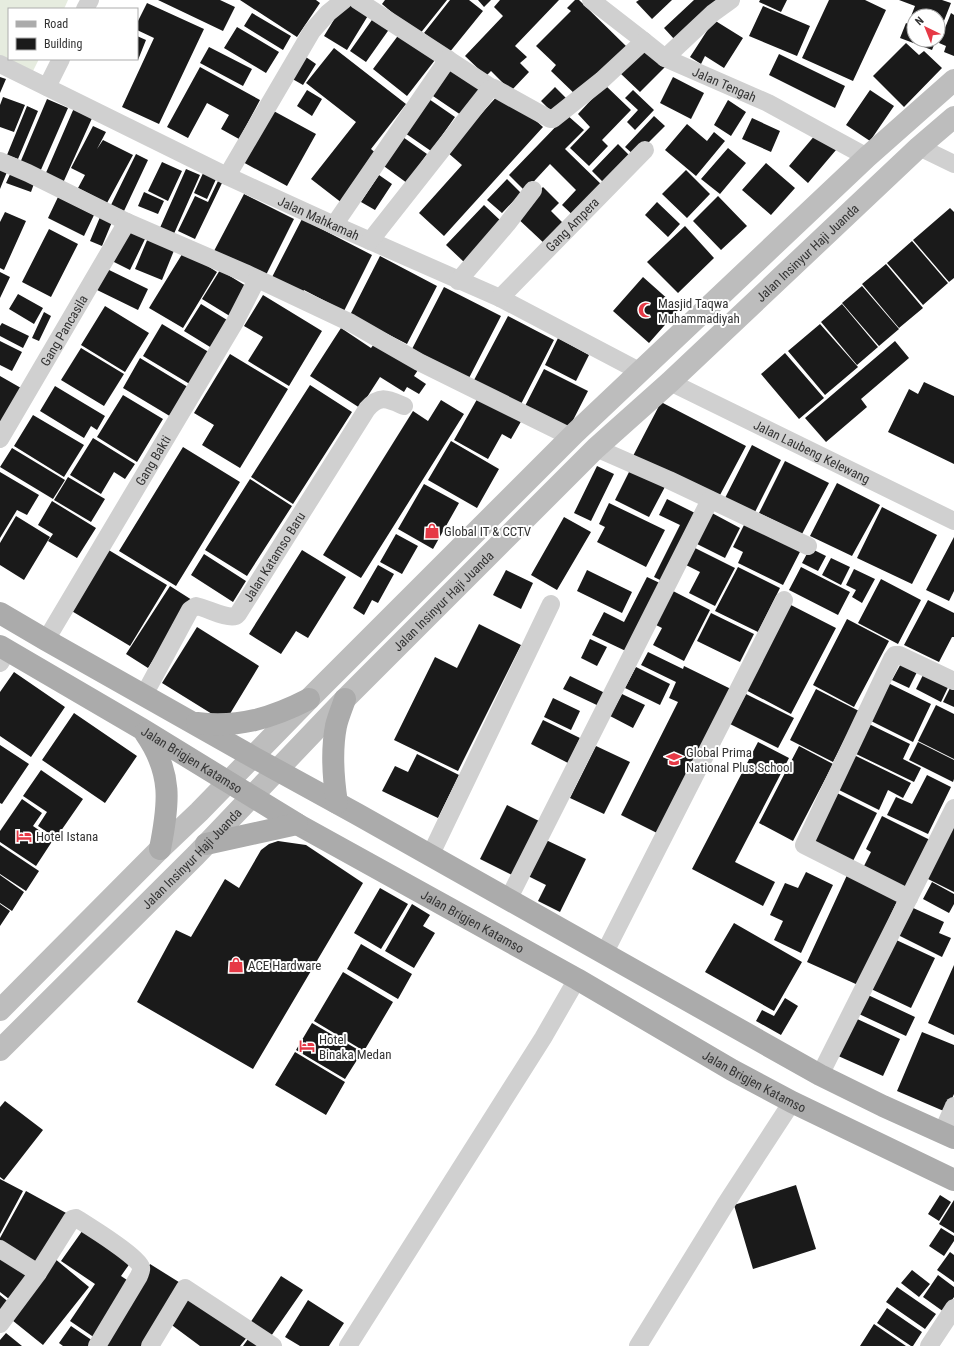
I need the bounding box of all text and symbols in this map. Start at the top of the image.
legend [8,8,138,60]
north arrow [906,8,946,48]
text: N [913,14,927,28]
text: Road [44,17,68,31]
text: Building [44,37,82,51]
street label: Jalan Tengah [690,64,759,105]
street label: Jalan Mahkamah [275,193,362,243]
street label: Gang Ampera [543,195,602,255]
street label: Jalan Insinyur Haji Juanda [753,201,862,305]
street label: Gang Pancasila [37,292,91,369]
place label: Masjid Taqwa Muhammadiyah [658,296,740,326]
mosque icon: Masjid Taqwa Muhammadiyah [637,301,655,319]
street label: Jalan Laubeng Kelewang [751,417,872,487]
street label: Gang Bakti [133,433,174,488]
street label: Jalan Katamso Baru [241,509,308,605]
shop icon: Global IT & CCTV [423,522,441,540]
place label: Global IT & CCTV [444,524,532,539]
street label: Jalan Insinyur Haji Juanda [390,548,497,654]
street label: Jalan Brigjen Katamso [138,723,245,797]
place label: Global Prima National Plus School [686,745,793,775]
school or university icon: Global Prima National Plus School [665,750,683,768]
street label: Jalan Insinyur Haji Juanda [139,805,245,912]
hotel icon: Hotel Istana [15,827,33,845]
place label: Hotel Istana [36,829,98,844]
street label: Jalan Brigjen Katamso [418,887,527,956]
shop icon: ACE Hardware [227,956,245,974]
place label: ACE Hardware [248,958,321,973]
place label: Hotel Binaka Medan [319,1032,392,1062]
hotel icon: Hotel Binaka Medan [298,1037,316,1055]
street label: Jalan Brigjen Katamso [700,1047,808,1116]

